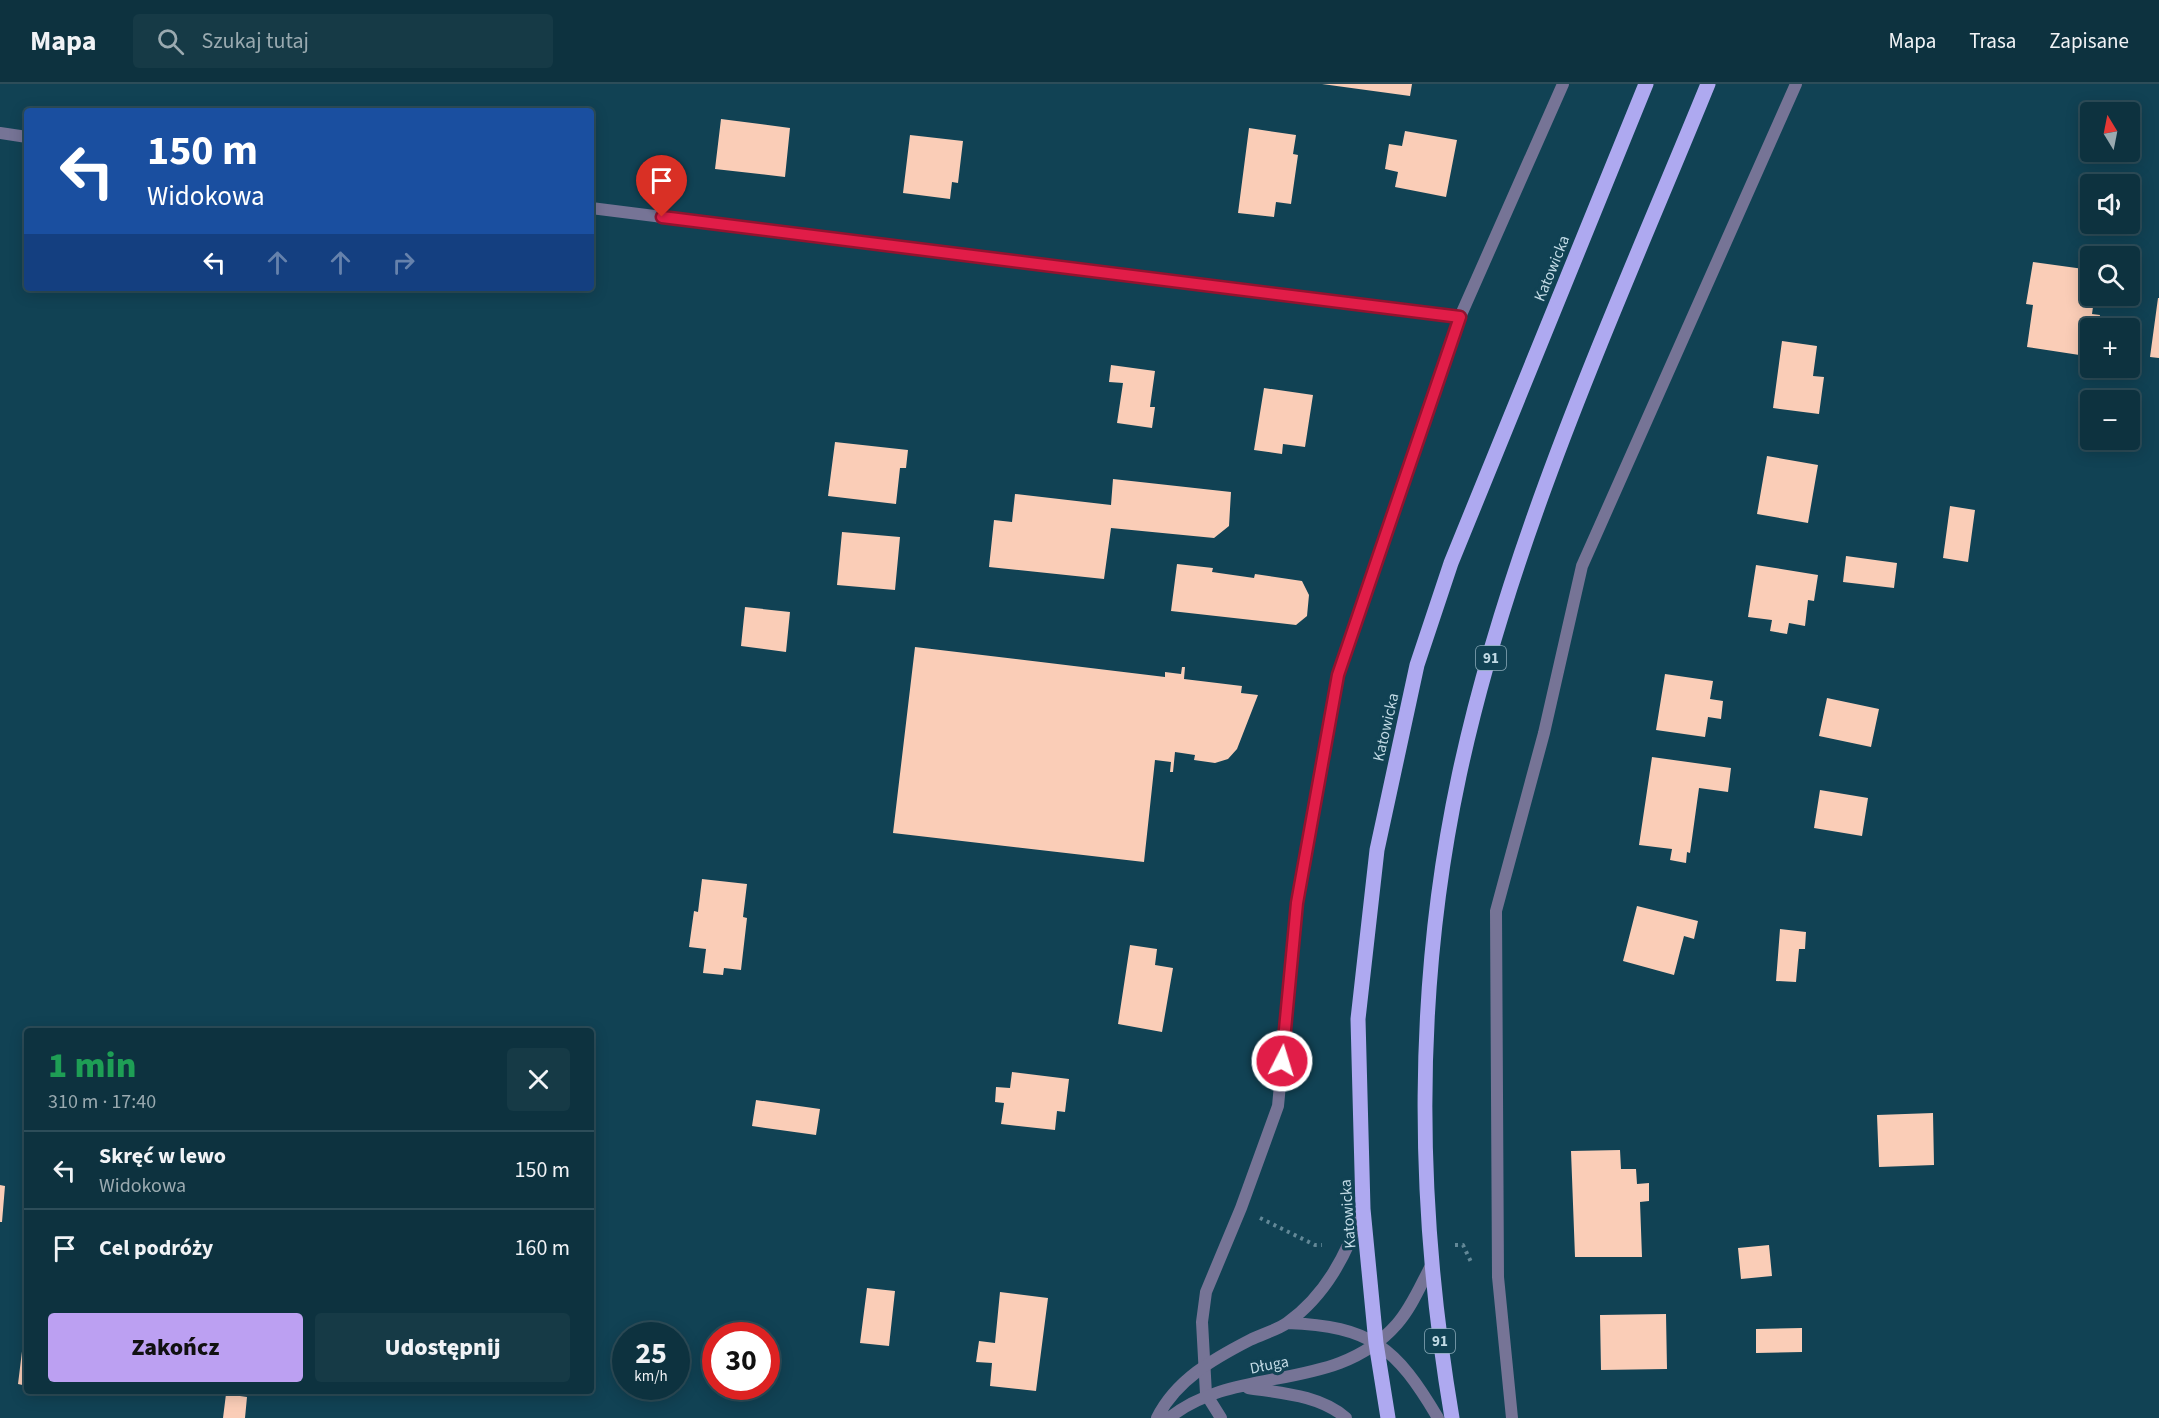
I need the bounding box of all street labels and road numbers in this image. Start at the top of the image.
street label: Katowicka [1529,232,1575,305]
road number: 91 [1476,646,1506,670]
street label: Katowicka [1367,691,1405,764]
street label: Katowicka [1335,1179,1361,1249]
road number: 91 [1425,1329,1455,1353]
street label: Długa [1248,1350,1291,1380]

